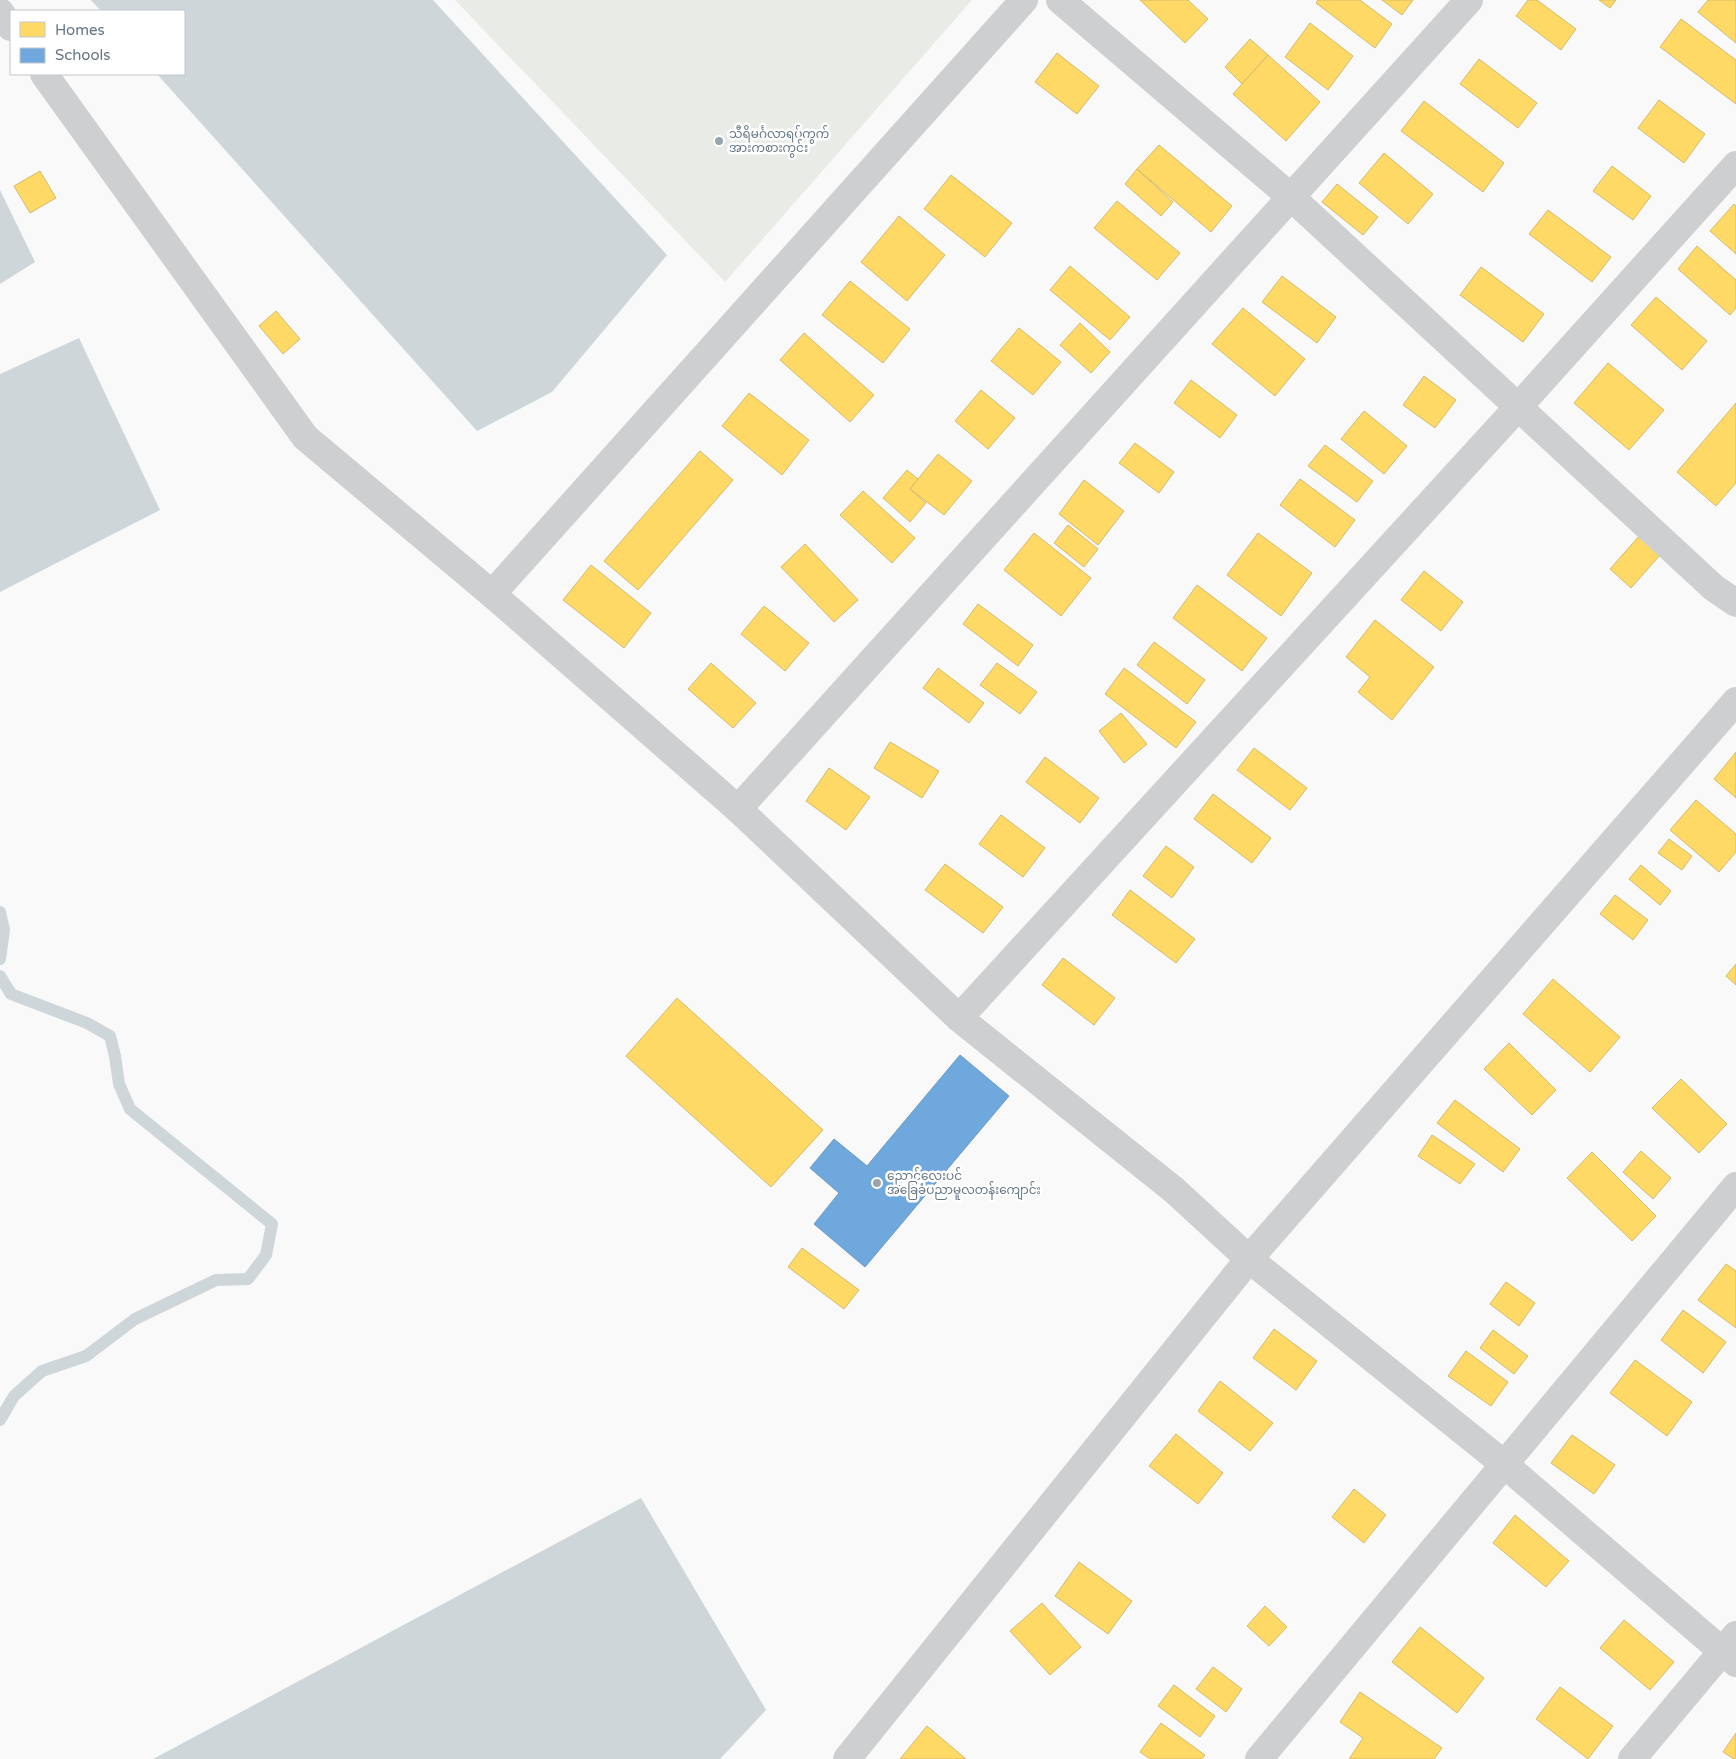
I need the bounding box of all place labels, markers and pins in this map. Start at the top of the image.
place label: သီရိမင်္ဂလာရပ်ကွက် အားကစားကွင်း [729,125,829,158]
marker: သီရိမင်္ဂလာရပ်ကွက် အားကစားကွင်း [713,135,725,147]
place label: ညောင်လေးပင် အခြေခံပညာမူလတန်းကျောင်း [887,1167,1041,1200]
marker: ညောင်လေးပင် အခြေခံပညာမူလတန်းကျောင်း [871,1177,883,1189]

